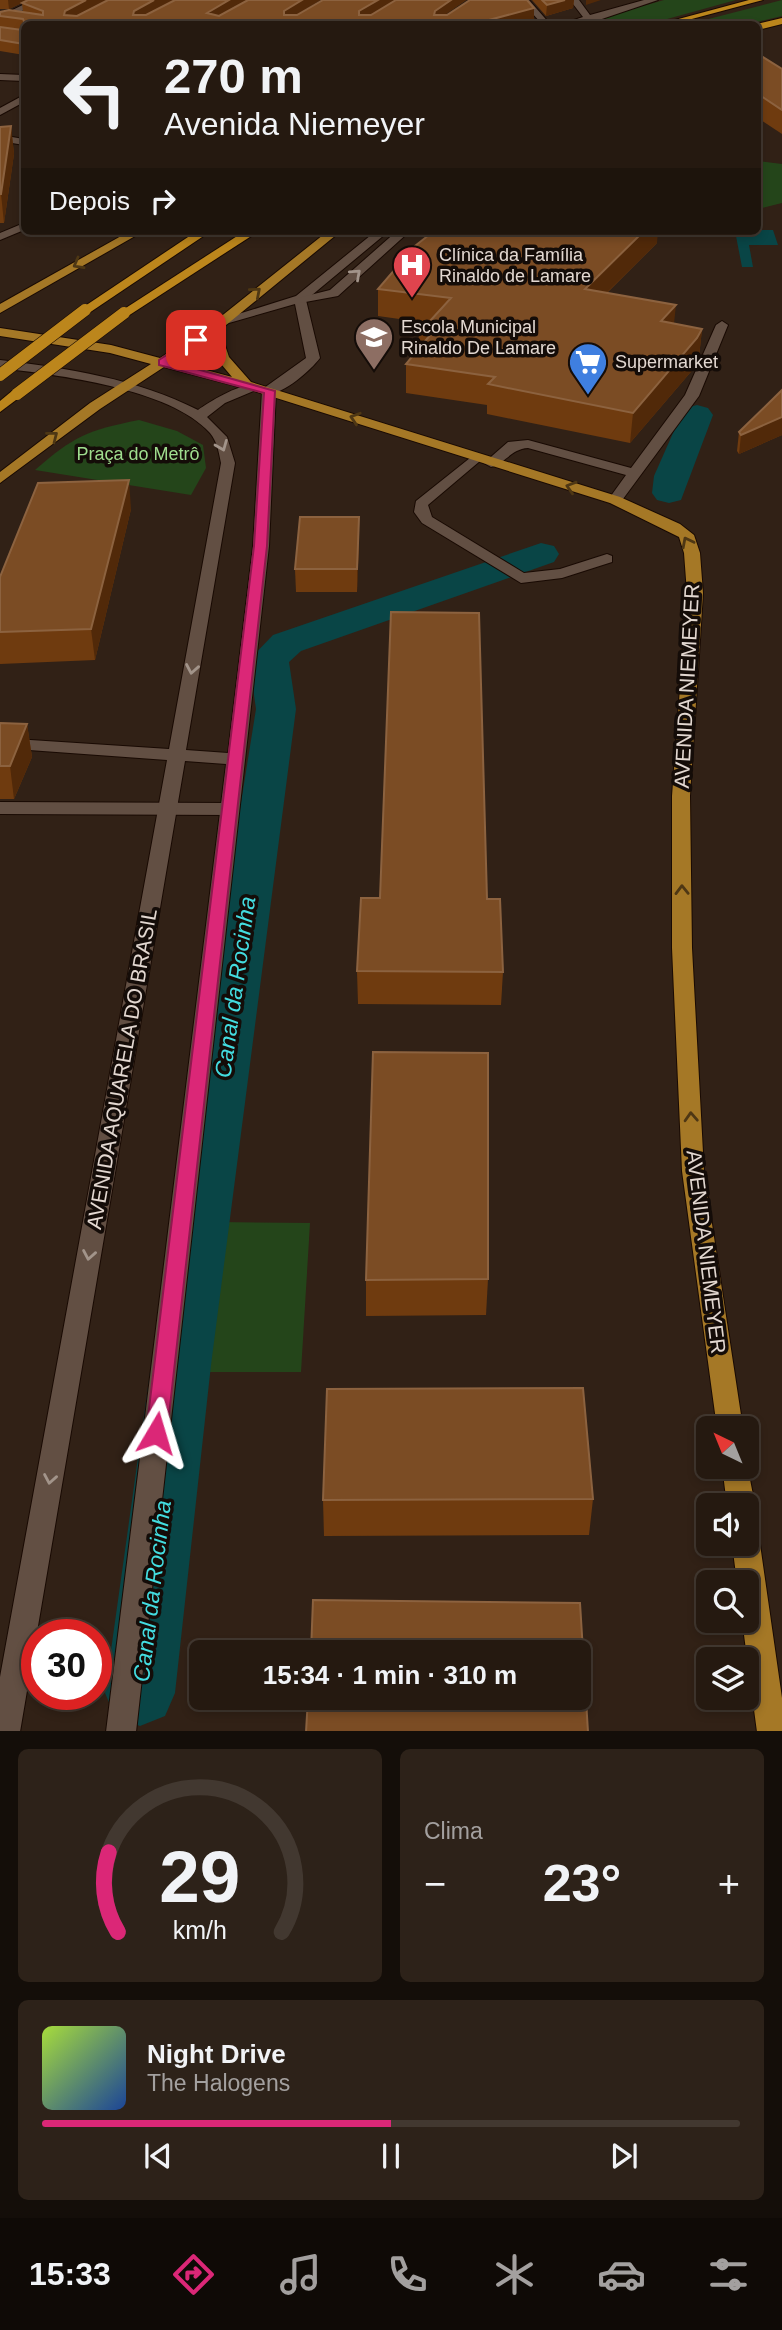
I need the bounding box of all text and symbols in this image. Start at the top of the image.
icon: left [49,49,140,140]
text: 270 m [164,49,303,103]
text: Avenida Niemeyer [164,106,425,142]
icon: right [144,182,182,220]
text: Depois [49,186,130,216]
hospital icon: Clínica da Família Rinaldo de Lamare [391,244,433,299]
place label: Clínica da Família Rinaldo de Lamare [439,245,591,286]
one-way arrow [73,256,86,269]
one-way arrow [348,270,361,282]
one-way arrow [248,288,261,300]
pin [166,310,226,370]
school or university icon: Escola Municipal Rinaldo De Lamare [353,316,395,371]
place label: Escola Municipal Rinaldo De Lamare [401,317,556,358]
icon: arrive [177,321,215,359]
supermarket icon: Supermarket [567,341,609,396]
place label: Supermarket [615,352,718,372]
one-way arrow [349,412,361,426]
one-way arrow [46,432,58,445]
one-way arrow [214,439,228,451]
park label: Praça do Metrô [76,444,200,464]
one-way arrow [566,481,578,496]
one-way arrow [681,537,695,550]
street label: AVENIDA NIEMEYER [670,583,703,789]
one-way arrow [185,663,200,675]
one-way arrow [674,884,690,895]
water label: Canal da Rocinha [209,895,261,1079]
street label: AVENIDA AQUARELA DO BRASIL [82,907,161,1231]
one-way arrow [683,1112,698,1123]
street label: AVENIDA NIEMEYER [683,1149,730,1355]
one-way arrow [82,1249,97,1261]
position arrow [119,1396,193,1470]
north arrow [696,1416,760,1479]
map controls [696,1416,759,1710]
one-way arrow [43,1473,58,1485]
button: sound [696,1493,759,1556]
water label: Canal da Rocinha [128,1499,176,1683]
button: search [696,1570,759,1633]
speed limit sign: 30 [21,1619,112,1710]
button: layers [696,1647,759,1710]
text: 15:34 · 1 min · 310 m [263,1660,517,1690]
text: Clima [424,1818,483,1844]
text: 29 [160,1836,240,1917]
text: 23° [543,1854,621,1912]
text: − [424,1863,446,1905]
text: + [718,1863,740,1905]
text: km/h [173,1915,227,1943]
text: Night Drive [147,2039,286,2069]
text: The Halogens [147,2070,290,2096]
icon: previous [139,2137,177,2175]
icon: pause [372,2137,410,2175]
icon: next [605,2137,643,2175]
icon: directions [169,2250,218,2299]
icon: music [276,2250,325,2299]
icon: phone [383,2250,432,2299]
icon: climate [490,2250,539,2299]
icon: car [597,2250,646,2299]
icon: filters [704,2250,753,2299]
text: 15:33 [29,2256,111,2292]

